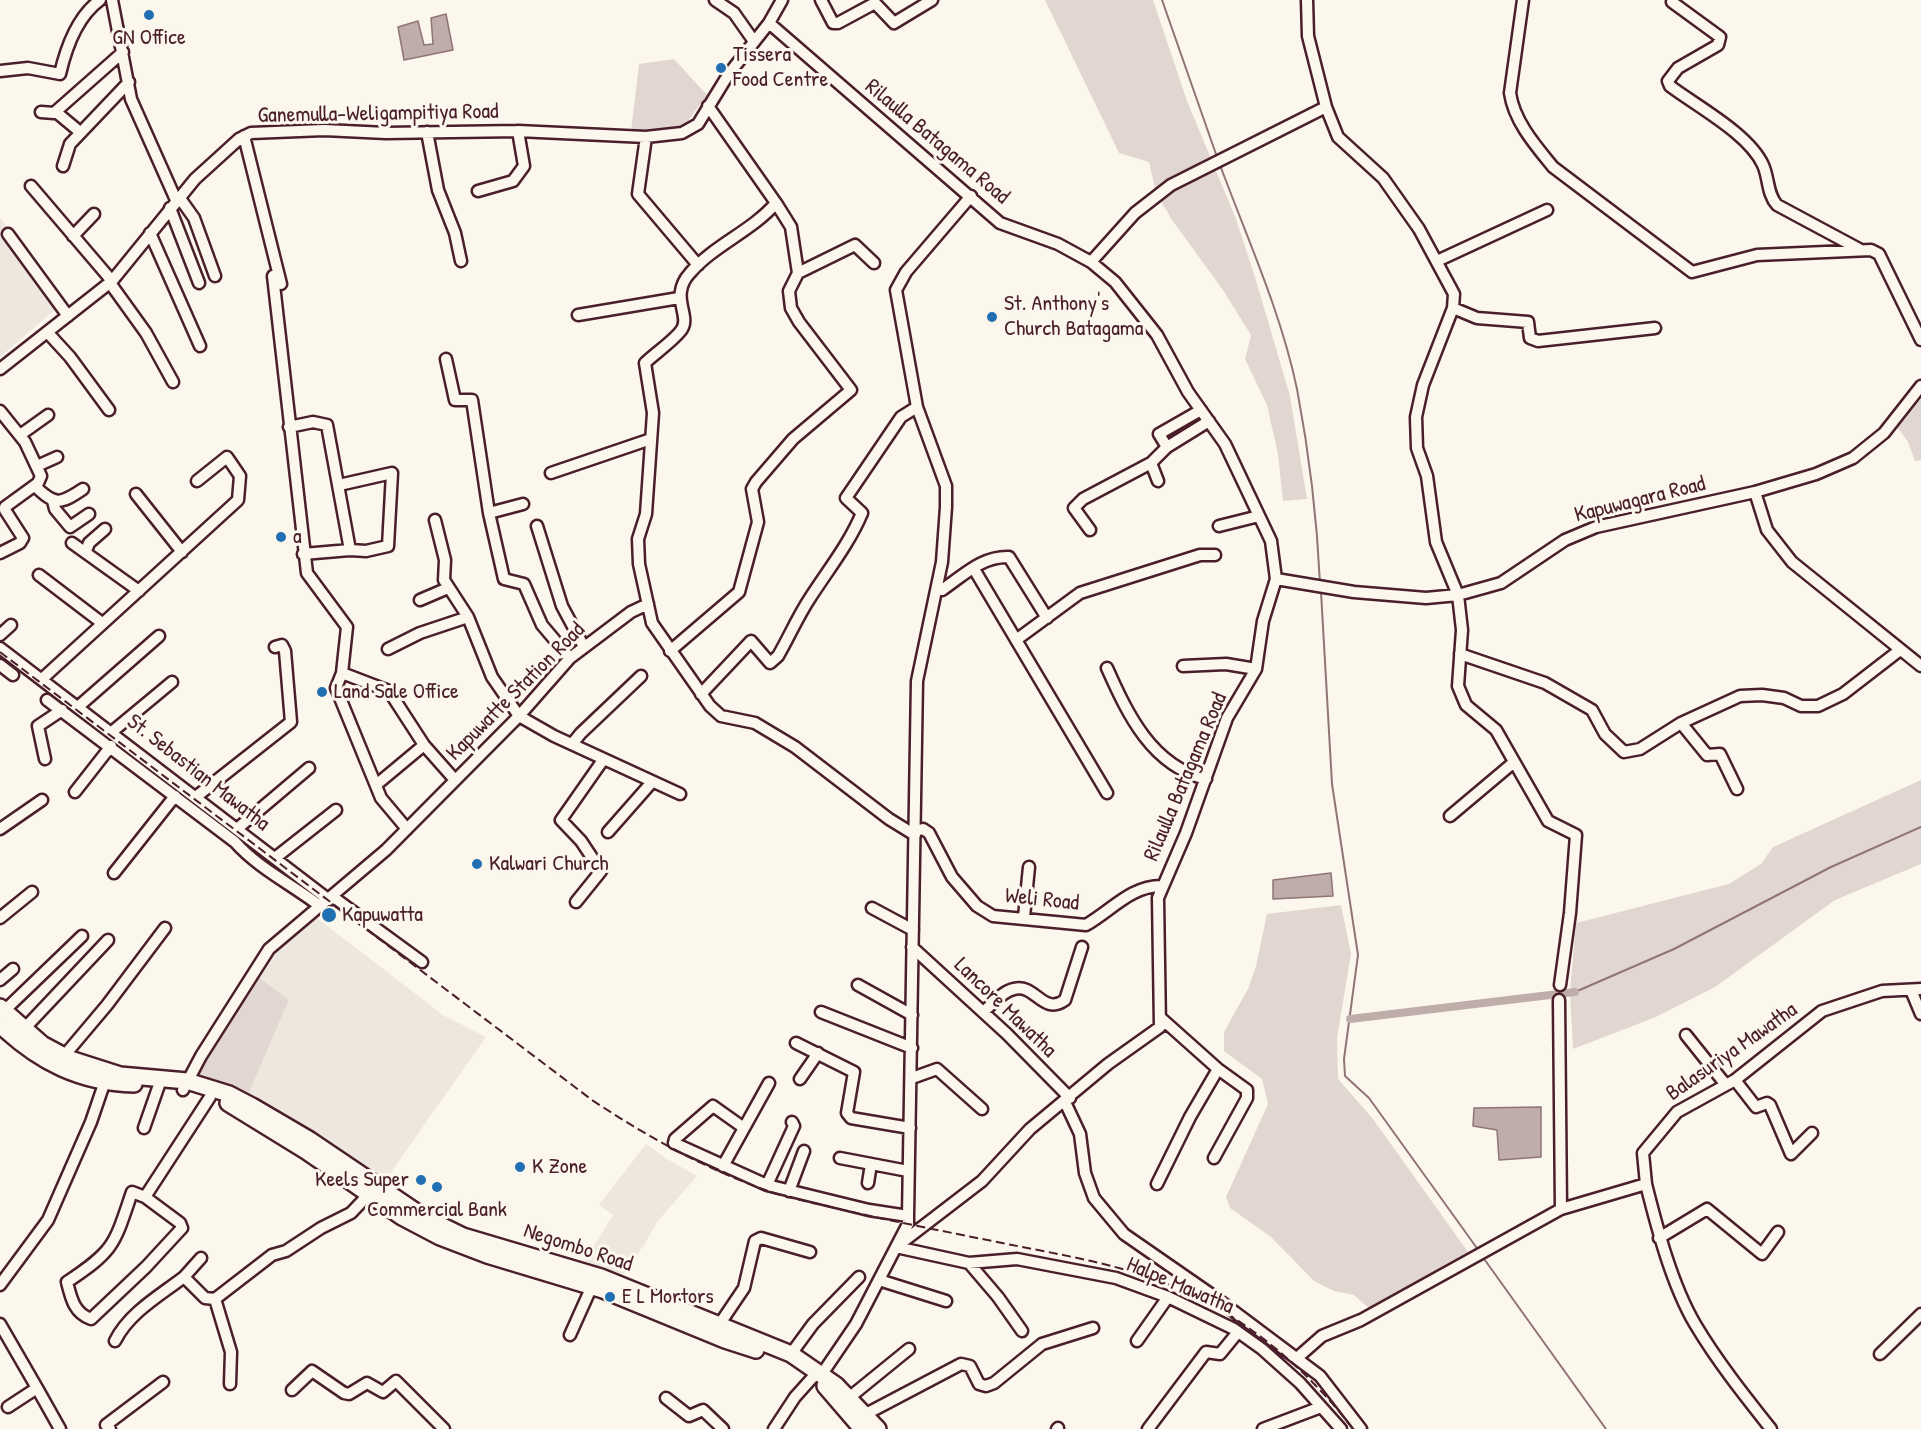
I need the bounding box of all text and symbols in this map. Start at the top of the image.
marker: GN Office [142,8,156,22]
place label: GN Office [112,25,186,51]
place label: Tissera Food Centre [733,42,828,94]
marker: Tissera Food Centre [714,61,728,75]
street label: Rilaulla Batagama Road [859,74,1015,210]
street label: Ganemulla-Weligampitiya Road [257,99,499,129]
place label: St. Anthony's Church Batagama [1004,291,1143,342]
marker: St. Anthony's Church Batagama [985,310,999,324]
street label: Kapuwagara Road [1572,471,1708,529]
place label: a [293,524,302,550]
marker: a [274,530,288,544]
street label: Kapuwatte Station Road [441,617,591,767]
place label: Land Sale Office [334,679,459,705]
marker: Land Sale Office [315,685,329,699]
street label: Rilaulla Batagama Road [1139,689,1233,865]
street label: St. Sebastian Mawatha [121,709,275,837]
place label: Kalwari Church [489,851,609,877]
marker: Kalwari Church [470,857,484,871]
street label: Weli Road [1004,883,1080,917]
place label: Kapuwatta [342,902,423,928]
marker: Kapuwatta [320,906,338,924]
street label: Lancore Mawatha [948,953,1062,1063]
street label: Balasuriya Mawatha [1661,997,1803,1107]
place label: K Zone [532,1154,587,1180]
marker: K Zone [513,1160,527,1174]
place label: Keels Super [315,1167,409,1193]
marker: Keels Super [414,1173,428,1187]
marker: Commercial Bank [430,1180,444,1194]
place label: Commercial Bank [367,1197,507,1223]
street label: Negombo Road [520,1218,636,1278]
street label: Halpe Mawatha [1122,1252,1238,1320]
place label: E L Mortors [622,1284,714,1310]
marker: E L Mortors [603,1290,617,1304]

